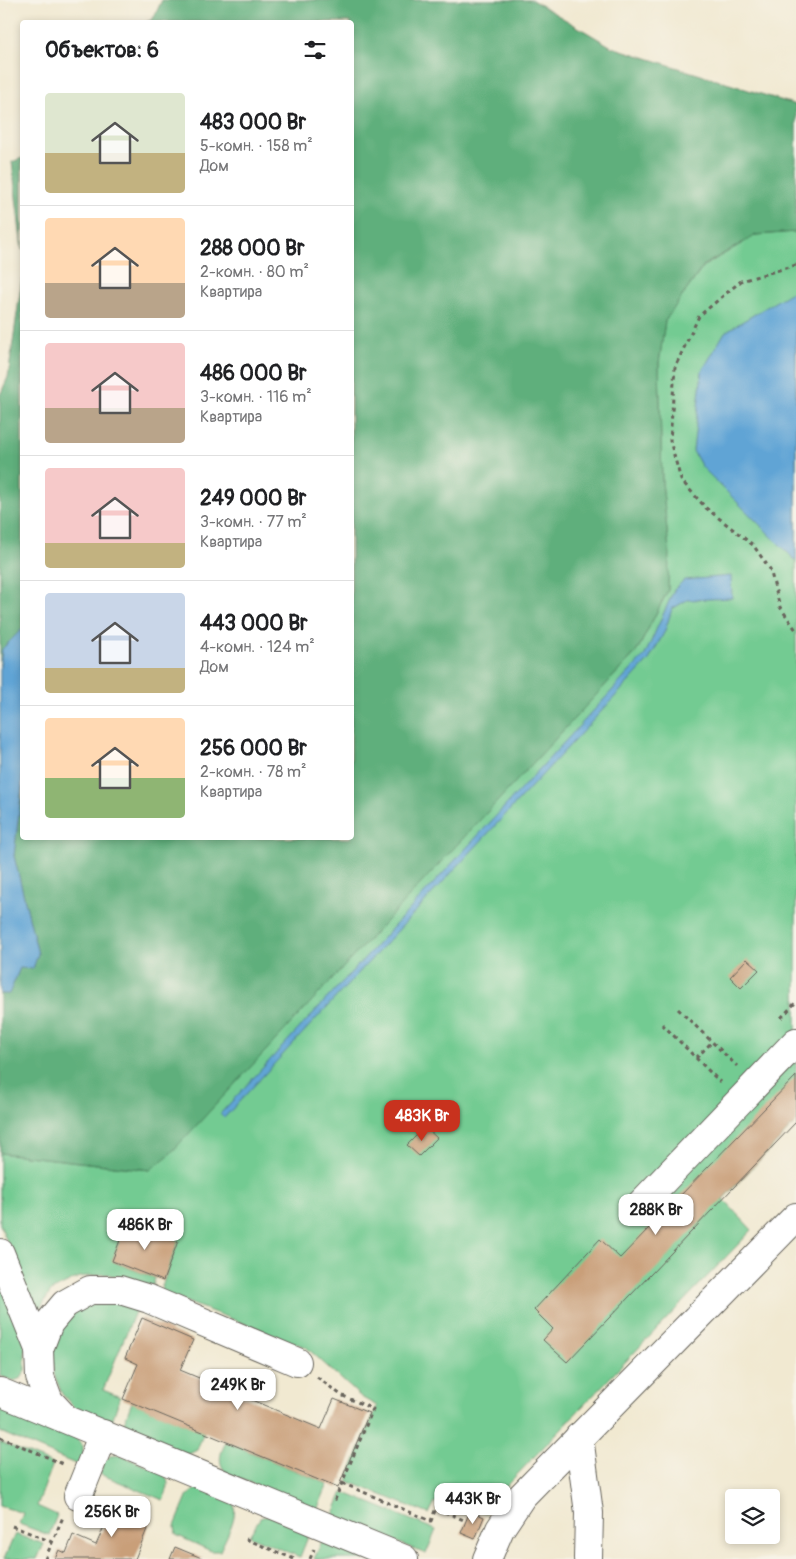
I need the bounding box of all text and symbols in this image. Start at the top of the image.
icon: filters [301,36,329,64]
text: Объектов: 6 [45,37,159,64]
text: 483 000 Br [200,109,306,136]
icon: home [85,113,145,173]
text: 5-комн. · 158 m² [200,136,313,156]
text: Дом [200,156,229,176]
text: 288 000 Br [200,235,304,262]
icon: home [85,238,145,298]
text: 2-комн. · 80 m² [200,262,309,282]
text: Квартира [200,282,262,302]
text: 486 000 Br [200,360,307,387]
icon: home [85,363,145,423]
text: 3-комн. · 116 m² [200,387,312,407]
text: Квартира [200,407,262,427]
text: 249 000 Br [200,485,306,512]
icon: home [85,488,145,548]
text: 3-комн. · 77 m² [200,512,307,532]
text: Квартира [200,532,262,552]
text: 443 000 Br [200,610,308,637]
icon: home [85,613,145,673]
text: 4-комн. · 124 m² [200,637,315,657]
text: Дом [200,657,229,677]
text: 256 000 Br [200,735,307,762]
icon: home [85,738,145,798]
text: 2-комн. · 78 m² [200,762,306,782]
text: Квартира [200,782,262,802]
pin: 483K Br [376,1100,468,1142]
text: 483K Br [395,1106,449,1126]
pin: 288K Br [610,1194,702,1236]
text: 288K Br [630,1200,682,1220]
pin: 486K Br [99,1208,191,1251]
text: 486K Br [118,1215,172,1235]
pin: 249K Br [192,1368,284,1411]
text: 249K Br [211,1375,265,1395]
pin: 443K Br [427,1482,519,1525]
text: 443K Br [445,1489,501,1509]
map controls [725,1489,780,1544]
button: layers [725,1489,780,1544]
pin: 256K Br [66,1496,158,1538]
text: 256K Br [85,1502,139,1522]

